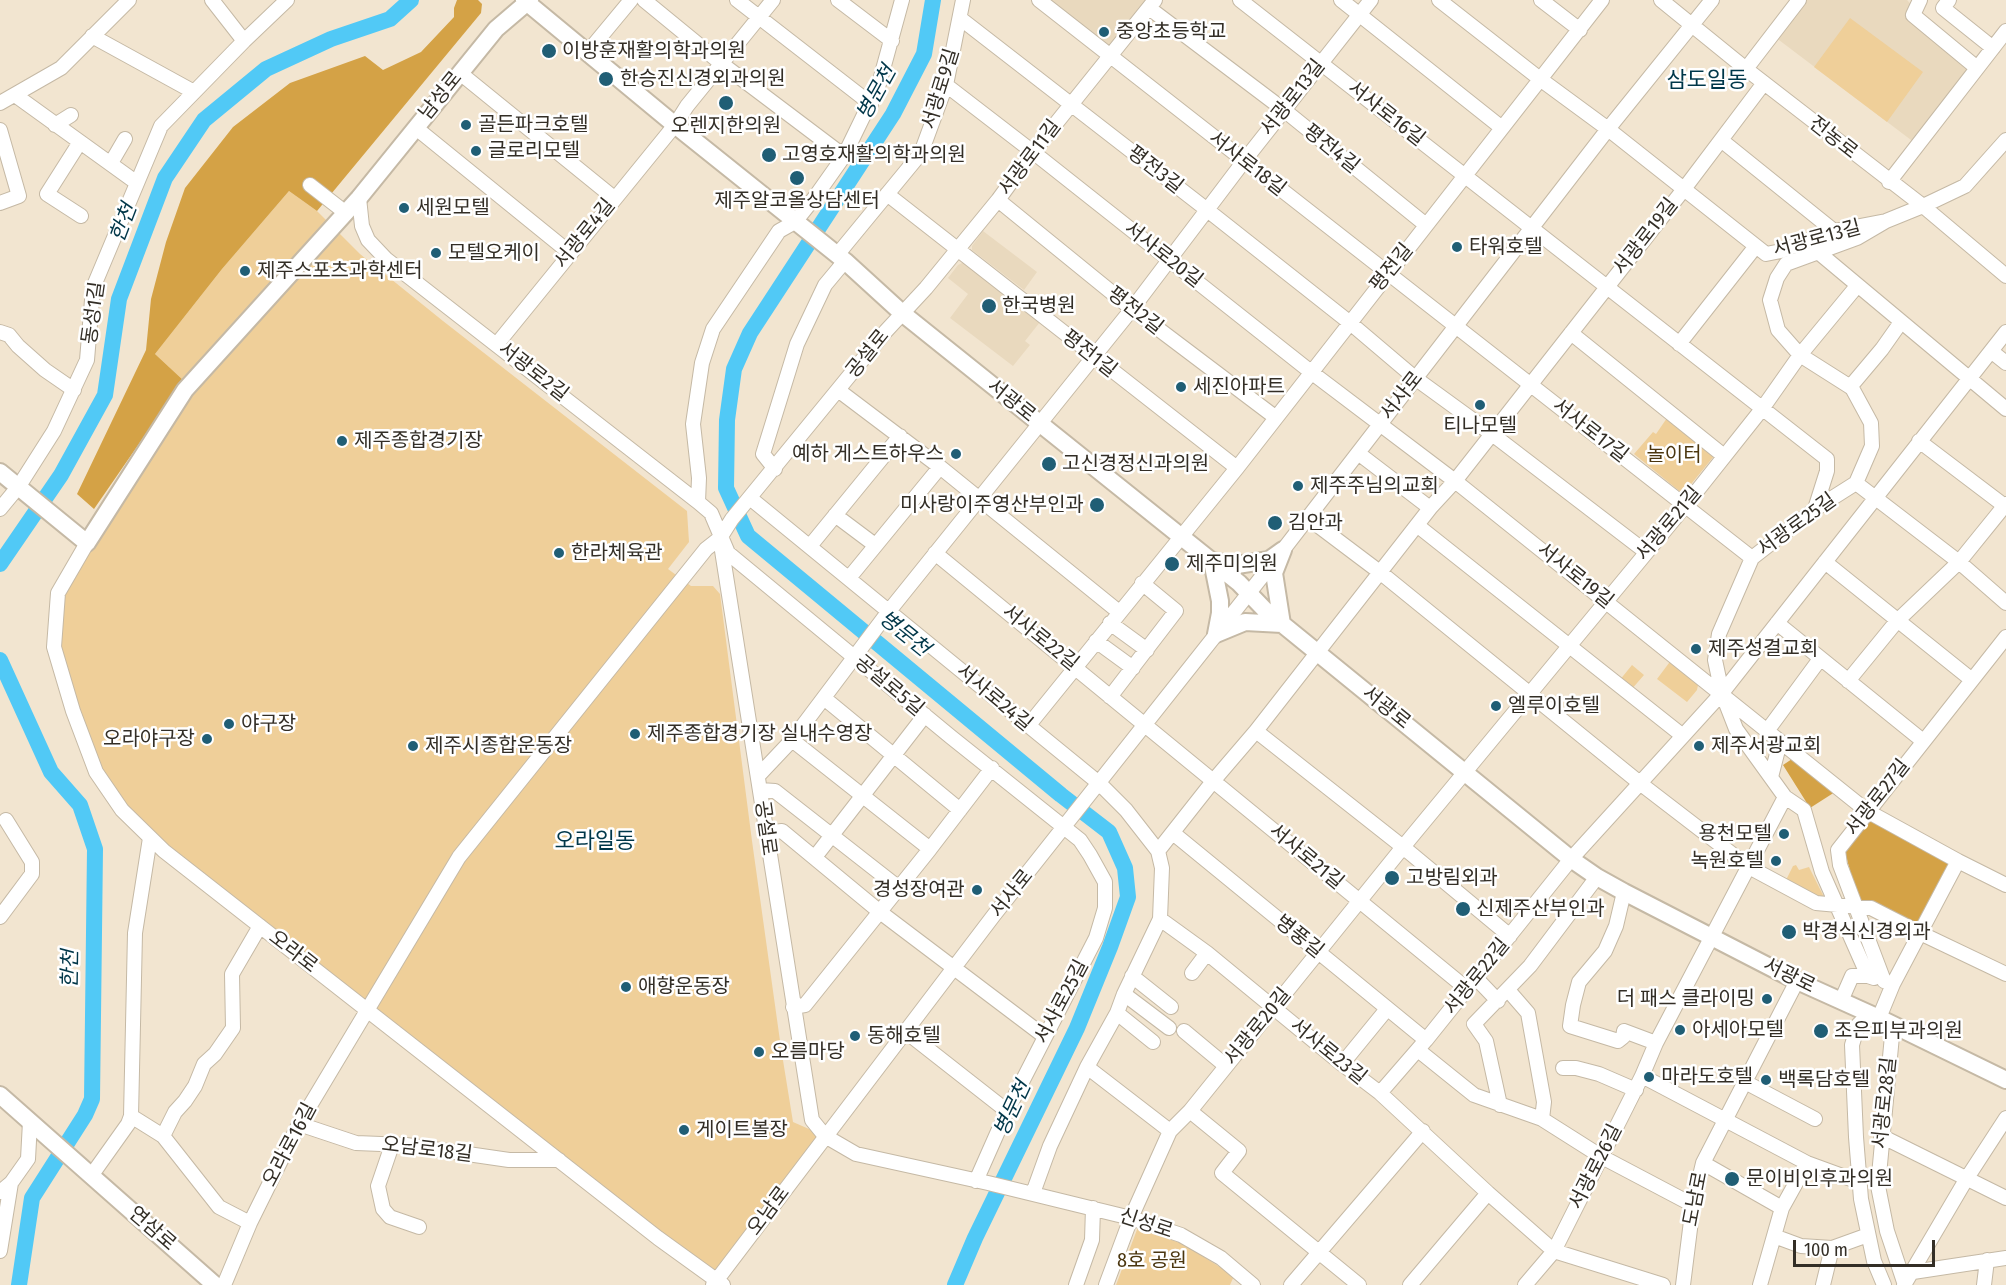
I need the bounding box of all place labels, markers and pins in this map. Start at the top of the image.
place label: 중앙초등학교 [1116,20,1226,44]
marker: 중앙초등학교 [1097,25,1111,39]
place label: 이방훈재활의학과의원 [562,39,746,63]
marker: 이방훈재활의학과의원 [540,42,558,60]
place label: 한승진신경외과의원 [620,67,786,91]
marker: 한승진신경외과의원 [597,70,615,88]
marker: 오렌지한의원 [717,94,735,112]
place label: 골든파크호텔 [478,113,588,137]
place label: 오렌지한의원 [671,114,781,138]
marker: 골든파크호텔 [459,118,473,132]
place label: 글로리모텔 [488,139,580,163]
place label: 고영호재활의학과의원 [782,143,966,167]
marker: 글로리모텔 [469,144,483,158]
marker: 고영호재활의학과의원 [760,146,778,164]
marker: 제주알코올상담센터 [788,169,806,187]
place label: 제주알코올상담센터 [714,189,880,213]
place label: 세원모텔 [416,196,490,220]
marker: 세원모텔 [397,201,411,215]
place label: 타워호텔 [1469,235,1543,259]
marker: 타워호텔 [1450,240,1464,254]
place label: 모텔오케이 [448,241,540,265]
marker: 모텔오케이 [429,246,443,260]
place label: 제주스포츠과학센터 [257,259,423,283]
marker: 제주스포츠과학센터 [238,264,252,278]
place label: 한국병원 [1002,294,1076,318]
marker: 한국병원 [980,297,998,315]
place label: 세진아파트 [1193,375,1285,399]
marker: 세진아파트 [1174,380,1188,394]
marker: 티나모텔 [1473,398,1487,412]
place label: 티나모텔 [1443,414,1517,438]
place label: 제주종합경기장 [354,429,483,453]
marker: 제주종합경기장 [335,434,349,448]
place label: 예하 게스트하우스 [792,442,944,466]
marker: 예하 게스트하우스 [949,447,963,461]
place label: 고신경정신과의원 [1062,452,1209,476]
marker: 고신경정신과의원 [1040,455,1058,473]
place label: 제주주님의교회 [1310,474,1439,498]
marker: 제주주님의교회 [1291,479,1305,493]
place label: 미사랑이주영산부인과 [900,493,1084,517]
marker: 미사랑이주영산부인과 [1088,496,1106,514]
place label: 김안과 [1288,511,1343,535]
marker: 김안과 [1266,514,1284,532]
place label: 한라체육관 [571,541,663,565]
marker: 한라체육관 [552,546,566,560]
place label: 제주미의원 [1186,552,1278,576]
marker: 제주미의원 [1163,555,1181,573]
place label: 제주성결교회 [1708,637,1818,661]
marker: 제주성결교회 [1689,642,1703,656]
place label: 엘루이호텔 [1508,694,1600,718]
marker: 엘루이호텔 [1489,699,1503,713]
place label: 야구장 [241,712,296,736]
marker: 야구장 [222,717,236,731]
place label: 제주종합경기장 실내수영장 [647,722,872,746]
place label: 오라야구장 [103,727,195,751]
marker: 제주종합경기장 실내수영장 [628,727,642,741]
marker: 오라야구장 [200,732,214,746]
place label: 제주시종합운동장 [425,734,572,758]
place label: 제주서광교회 [1711,734,1821,758]
marker: 제주시종합운동장 [406,739,420,753]
marker: 제주서광교회 [1692,739,1706,753]
place label: 용천모텔 [1698,822,1772,846]
marker: 용천모텔 [1777,827,1791,841]
place label: 녹원호텔 [1690,849,1764,873]
marker: 녹원호텔 [1769,854,1783,868]
place label: 고방림외과 [1406,866,1498,890]
marker: 고방림외과 [1383,869,1401,887]
place label: 경성장여관 [873,878,965,902]
marker: 경성장여관 [970,883,984,897]
place label: 신제주산부인과 [1476,897,1605,921]
marker: 신제주산부인과 [1454,900,1472,918]
place label: 박경식신경외과 [1802,920,1931,944]
marker: 박경식신경외과 [1780,923,1798,941]
place label: 애향운동장 [638,975,730,999]
marker: 애향운동장 [619,980,633,994]
place label: 더 패스 클라이밍 [1617,987,1755,1011]
marker: 더 패스 클라이밍 [1760,992,1774,1006]
place label: 아세아모텔 [1692,1018,1784,1042]
place label: 조은피부과의원 [1834,1019,1963,1043]
marker: 조은피부과의원 [1812,1022,1830,1040]
marker: 아세아모텔 [1673,1023,1687,1037]
place label: 동해호텔 [867,1024,941,1048]
marker: 동해호텔 [848,1029,862,1043]
place label: 오름마당 [771,1040,845,1064]
marker: 오름마당 [752,1045,766,1059]
place label: 마라도호텔 [1661,1065,1753,1089]
place label: 백록담호텔 [1778,1068,1870,1092]
marker: 마라도호텔 [1642,1070,1656,1084]
marker: 백록담호텔 [1759,1073,1773,1087]
place label: 게이트볼장 [696,1118,788,1142]
marker: 게이트볼장 [677,1123,691,1137]
place label: 문이비인후과의원 [1746,1167,1893,1191]
marker: 문이비인후과의원 [1723,1170,1741,1188]

